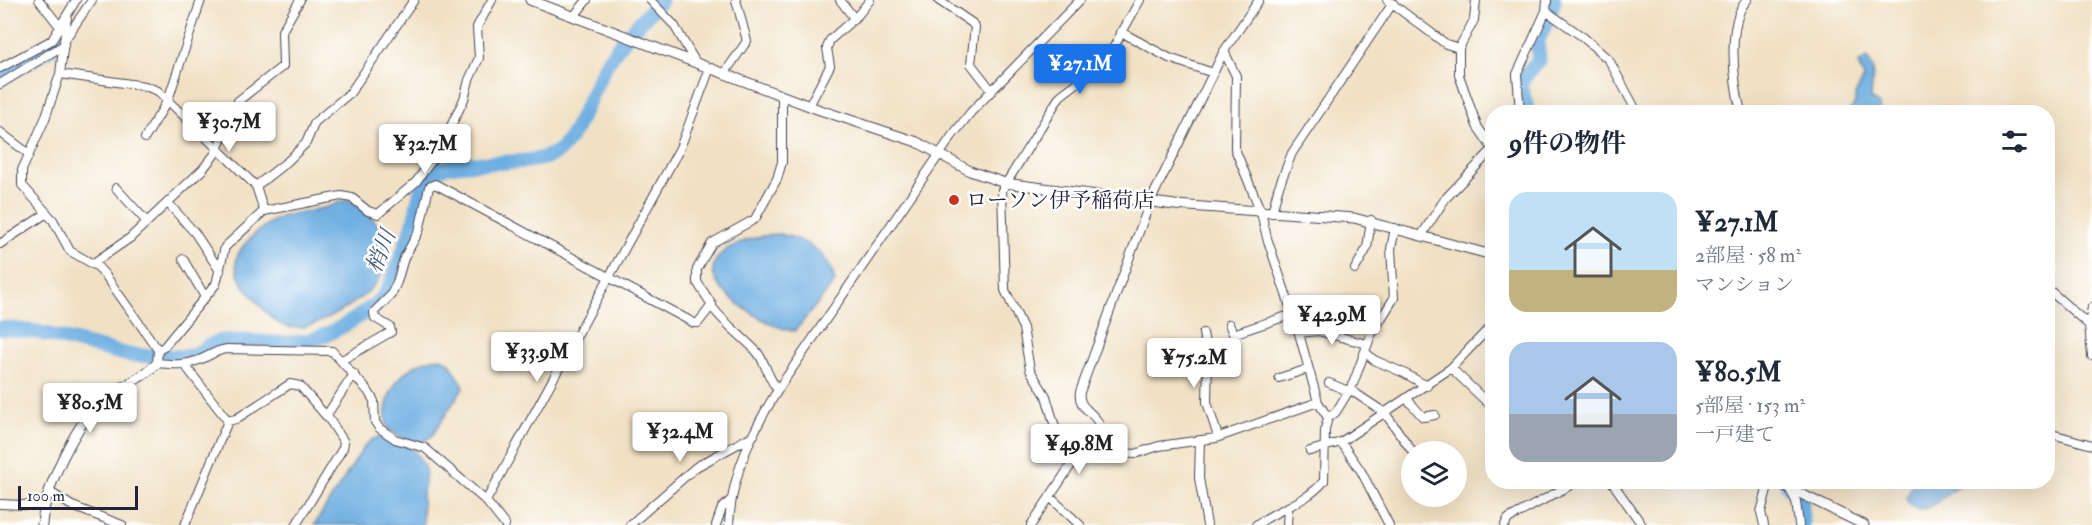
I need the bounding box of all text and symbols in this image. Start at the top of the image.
pin: ¥27.1M [1031,44,1129,95]
text: ¥27.1M [1048,51,1112,76]
pin: ¥30.7M [180,102,278,153]
text: ¥30.7M [197,109,261,134]
pin: ¥32.7M [376,124,474,175]
icon: filters [1998,125,2031,158]
text: 9件の物件 [1509,128,1626,160]
text: ¥32.7M [393,131,457,156]
place label: ローソン伊予稲荷店 [966,187,1154,214]
marker: ローソン伊予稲荷店 [947,193,961,207]
text: ¥27.1M [1695,207,1779,239]
icon: home [1557,216,1629,288]
water label: 梢川 [360,224,403,277]
text: 2部屋 · 58 m² [1695,243,1801,268]
text: マンション [1695,272,1794,297]
pin: ¥42.9M [1283,295,1381,346]
text: ¥42.9M [1297,302,1367,327]
pin: ¥33.9M [488,332,586,383]
pin: ¥75.2M [1145,338,1243,389]
text: ¥33.9M [505,339,569,364]
text: ¥75.2M [1161,345,1227,370]
text: ¥80.5M [1695,357,1781,389]
icon: home [1557,366,1629,438]
pin: ¥80.5M [41,383,139,434]
text: ¥80.5M [57,390,123,415]
text: 5部屋 · 153 m² [1695,393,1805,418]
pin: ¥32.4M [631,412,729,463]
text: ¥32.4M [646,419,714,444]
text: 一戸建て [1695,422,1775,447]
pin: ¥49.8M [1030,424,1128,475]
text: ¥49.8M [1045,431,1113,456]
map controls [1401,441,1467,507]
button: layers [1401,441,1467,507]
scale bar [18,483,138,510]
text: 100 m [27,486,65,506]

